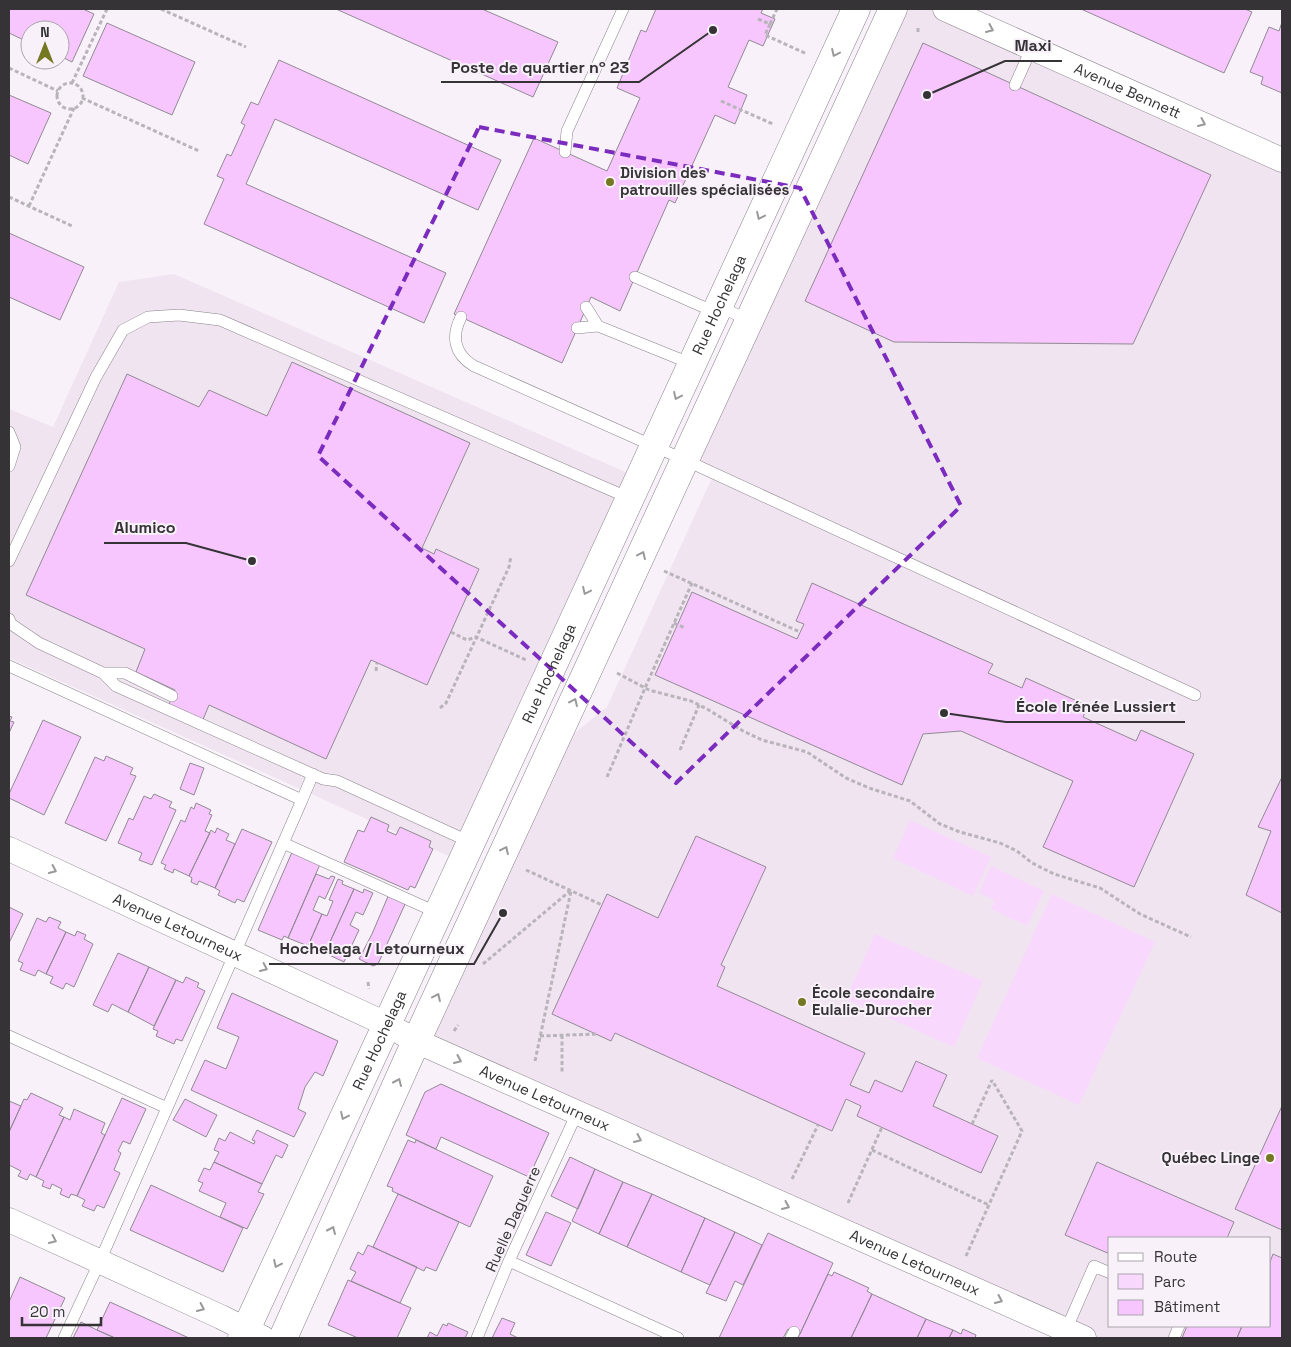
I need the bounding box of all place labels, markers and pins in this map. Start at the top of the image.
callout: Maxi [1005,30,1062,61]
callout: Poste de quartier nº 23 [441,51,639,82]
place label: Division des patrouilles spécialisées [620,163,790,199]
marker: Division des patrouilles spécialisées [604,176,616,188]
callout: Alumico [104,512,186,543]
callout: École Irénée Lussiert [1006,691,1185,722]
callout: Hochelaga / Letourneux [269,933,474,964]
place label: École secondaire Eulalie-Durocher [812,983,935,1019]
marker: École secondaire Eulalie-Durocher [796,996,808,1008]
place label: Québec Linge [1162,1148,1260,1167]
marker: Québec Linge [1264,1152,1276,1164]

